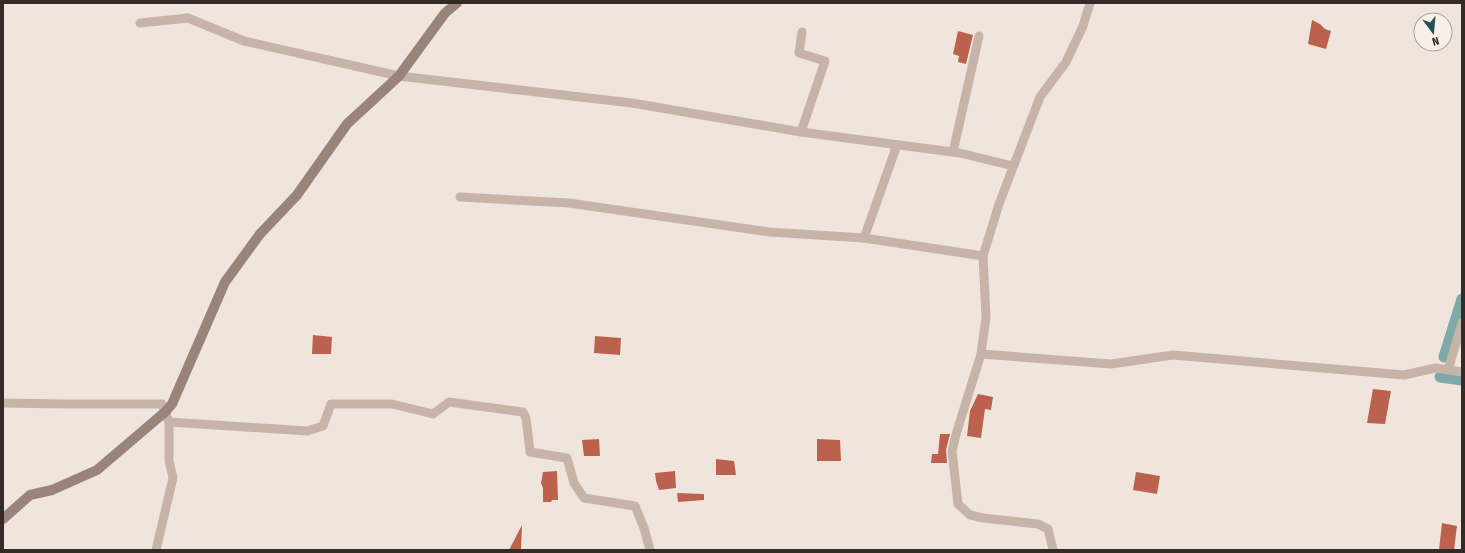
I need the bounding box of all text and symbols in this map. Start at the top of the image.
north arrow [1413,12,1453,52]
text: N [1431,34,1441,48]

